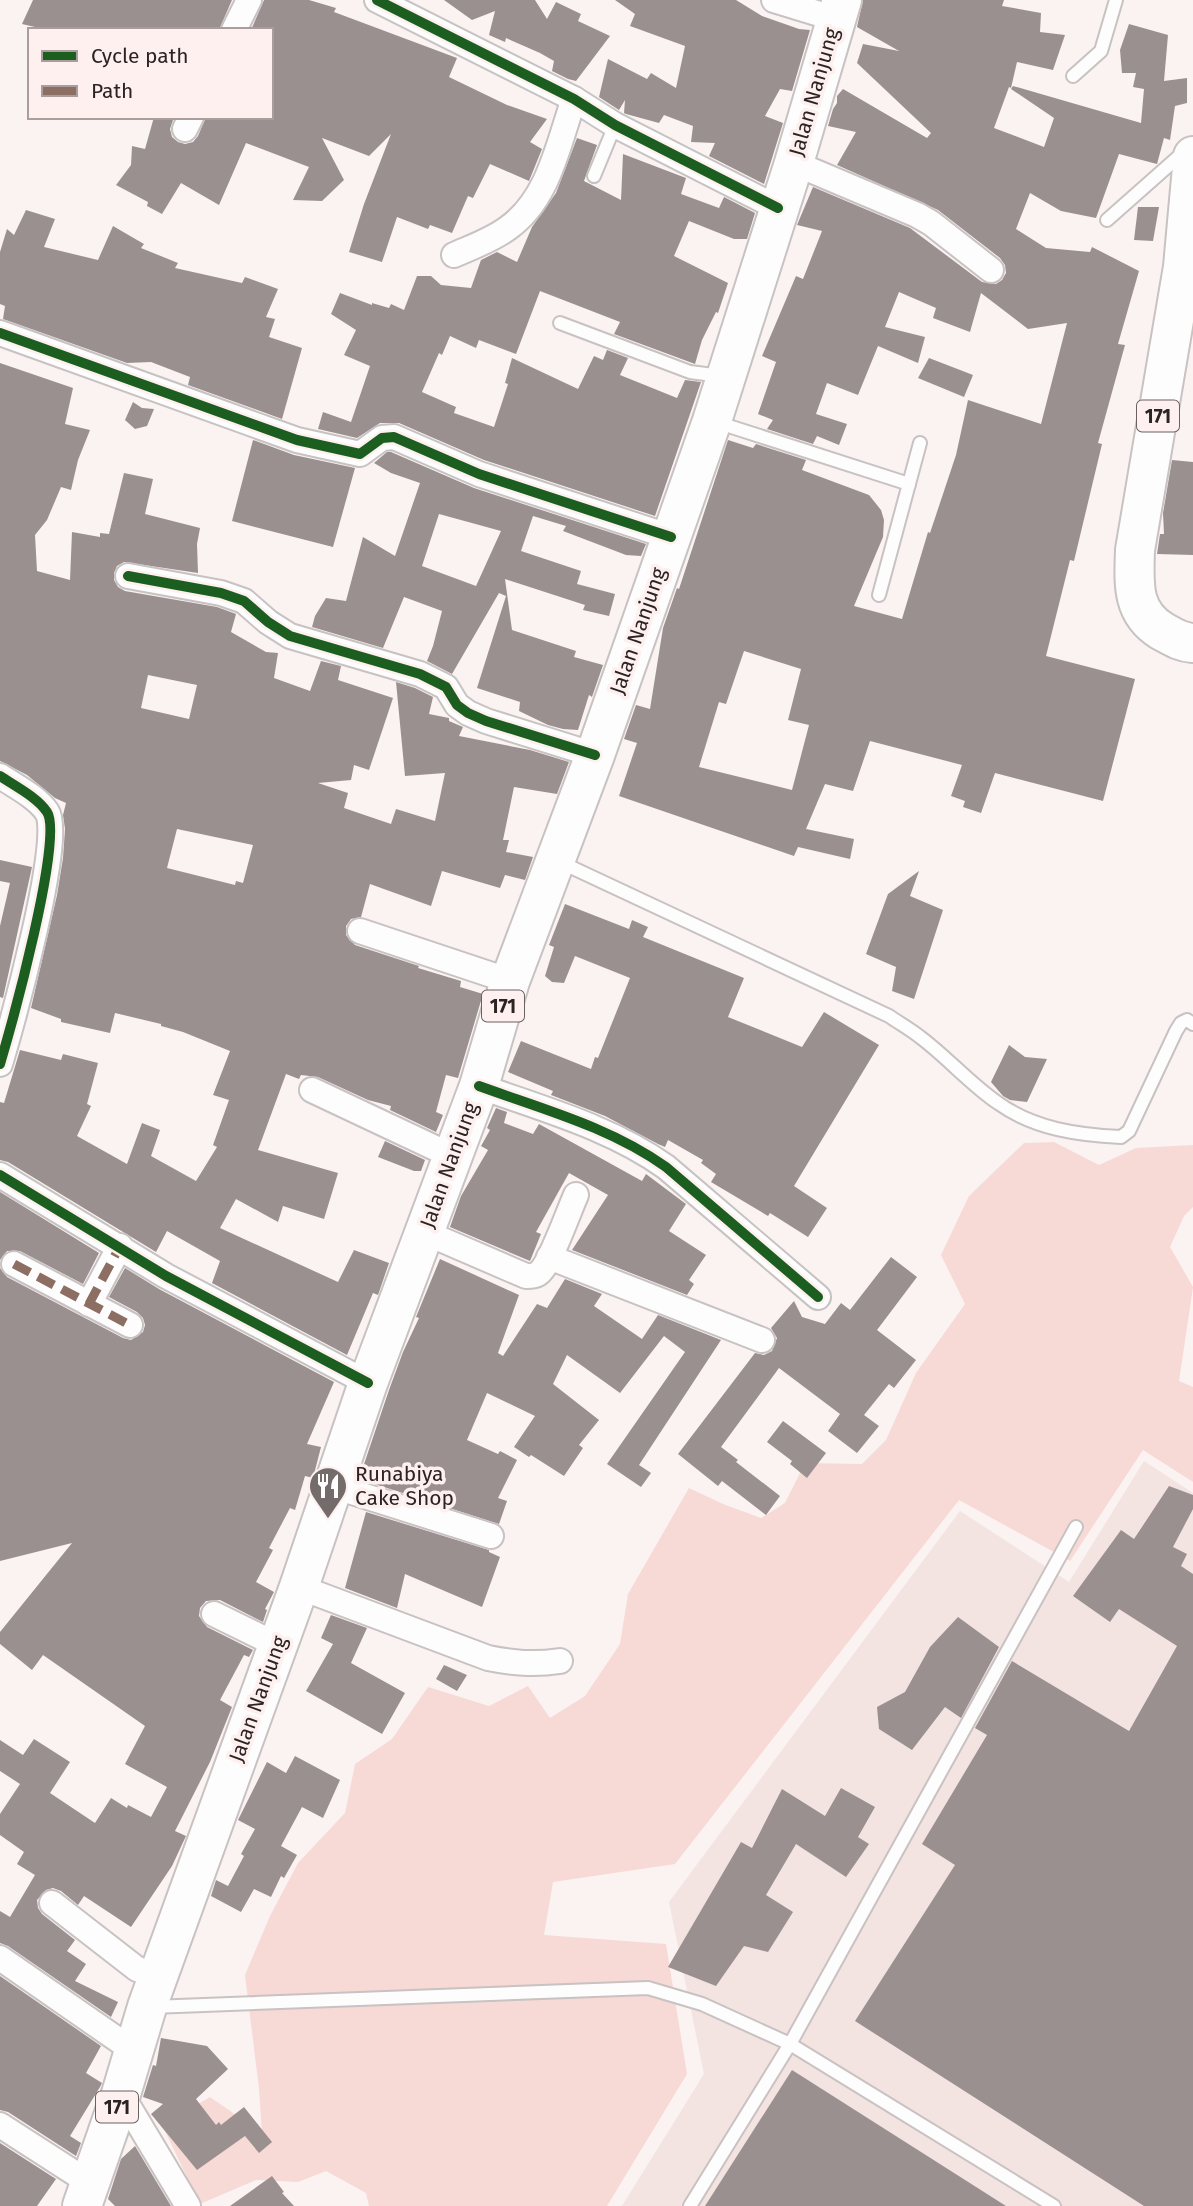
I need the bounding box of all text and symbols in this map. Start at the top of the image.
street label: Jalan Nanjung [783,25,845,159]
legend [28,28,273,119]
text: Cycle path [91,43,189,69]
text: Path [91,78,133,104]
road number: 171 [1137,400,1179,432]
street label: Jalan Nanjung [604,564,672,698]
road number: 171 [482,990,524,1022]
street label: Jalan Nanjung [414,1098,484,1232]
place label: Runabiya Cake Shop [355,1461,454,1511]
restaurant icon: Runabiya Cake Shop [307,1465,349,1520]
street label: Jalan Nanjung [223,1632,293,1766]
road number: 171 [96,2092,138,2122]

